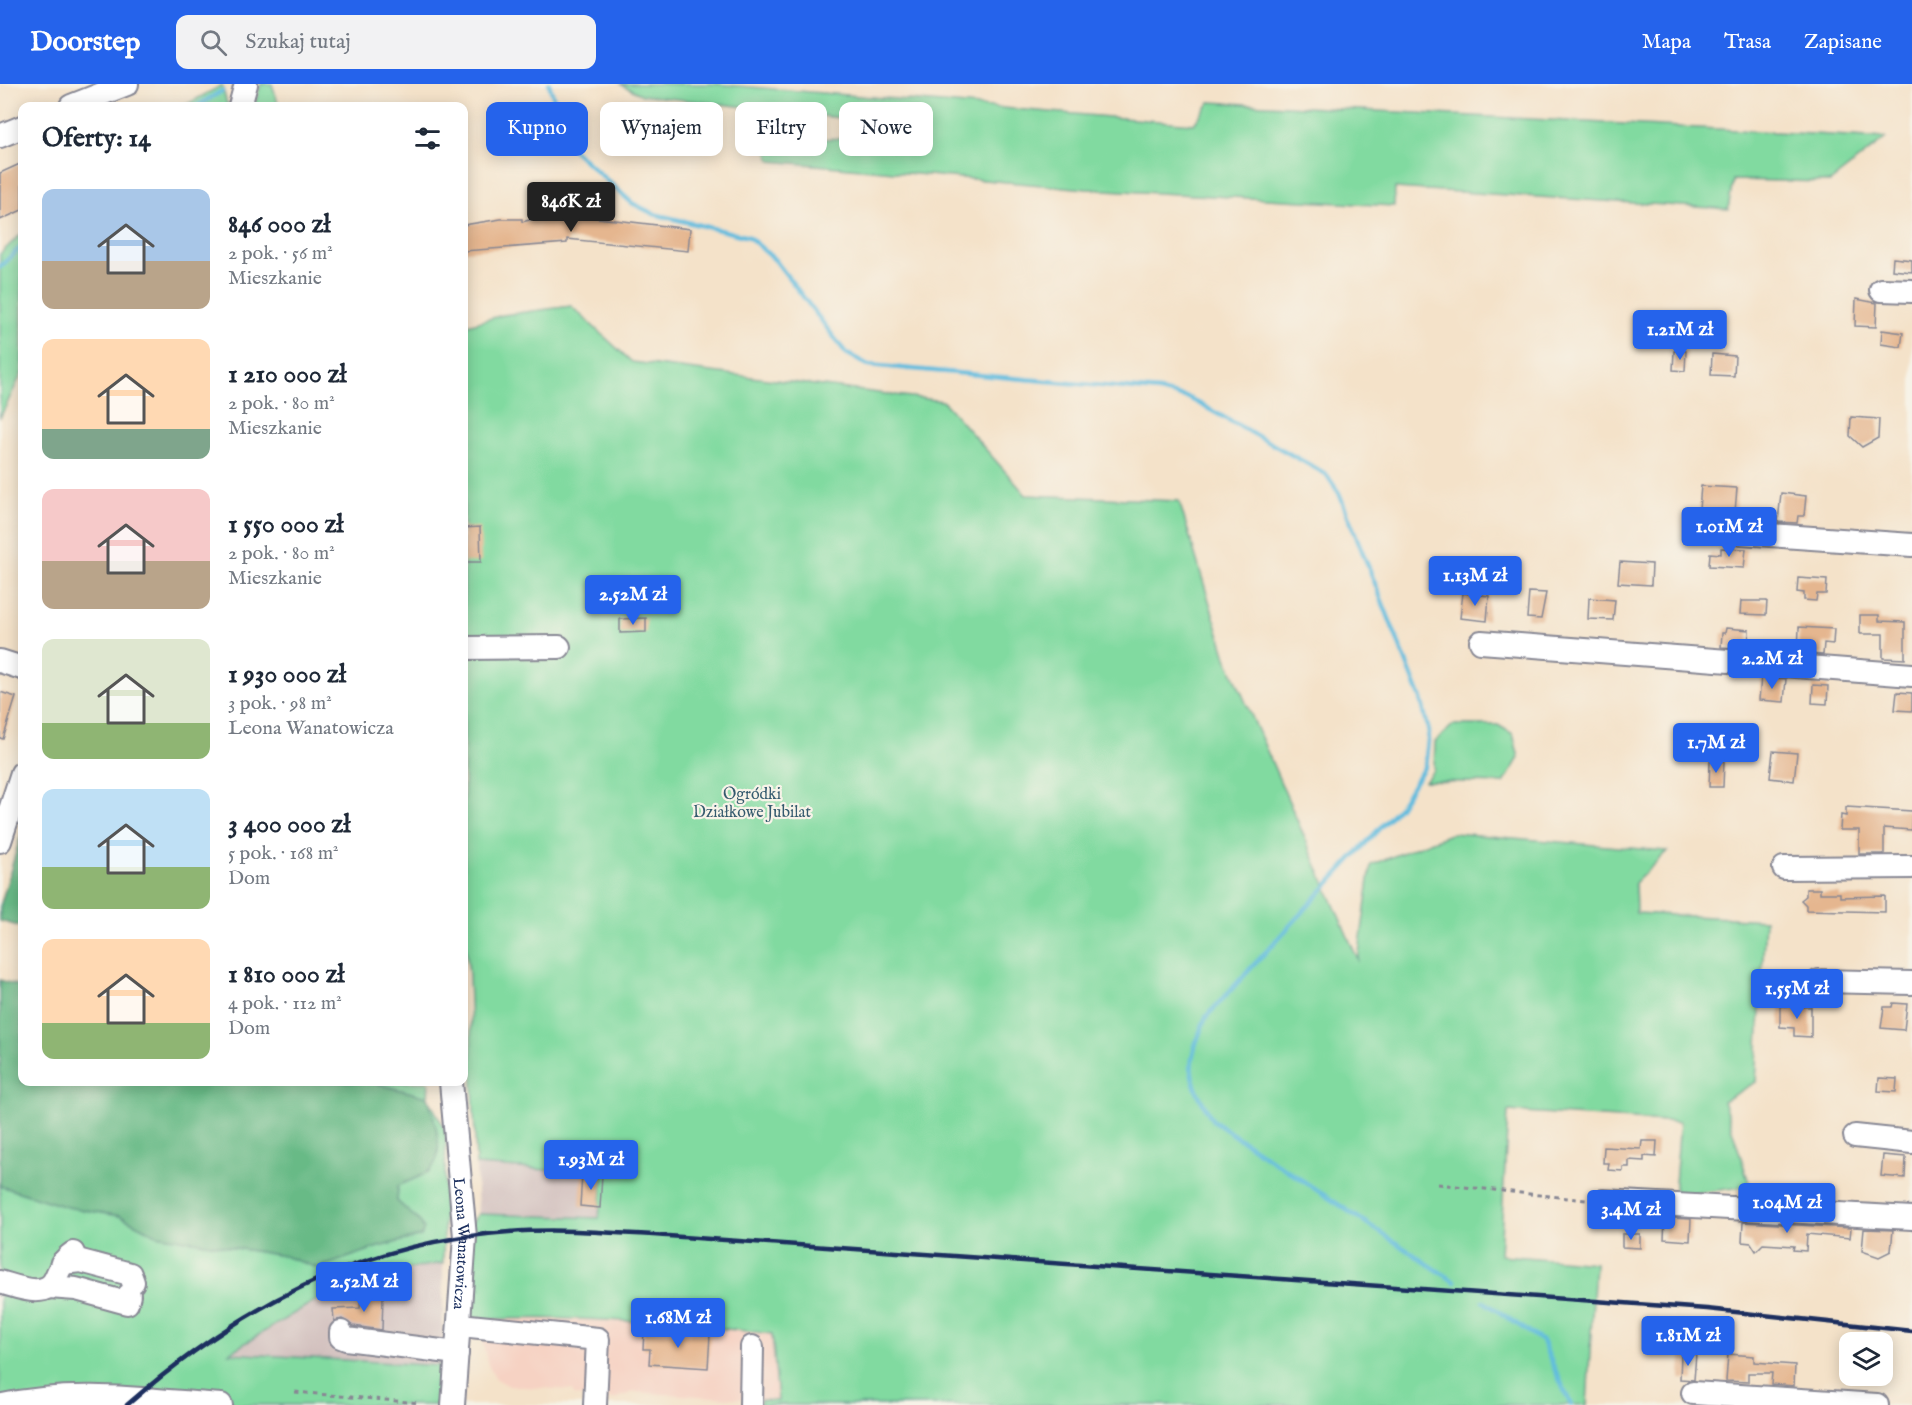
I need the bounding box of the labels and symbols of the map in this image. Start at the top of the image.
pin: 846K zł [516,182,626,233]
pin: 1.21M zł [1618,310,1742,361]
pin: 1.01M zł [1667,507,1791,558]
pin: 1.13M zł [1413,556,1537,607]
pin: 2.52M zł [571,575,695,626]
pin: 2.2M zł [1717,639,1827,690]
pin: 1.7M zł [1661,723,1771,774]
park label: Ogródki Działkowe Jubilat [693,785,811,823]
pin: 1.55M zł [1735,969,1859,1020]
pin: 1.93M zł [529,1140,653,1191]
street label: Leona Wanatowicza [448,1176,473,1310]
pin: 1.04M zł [1725,1183,1849,1234]
pin: 3.4M zł [1576,1190,1686,1241]
pin: 2.52M zł [302,1262,426,1313]
pin: 1.68M zł [616,1298,740,1349]
pin: 1.81M zł [1626,1316,1750,1367]

